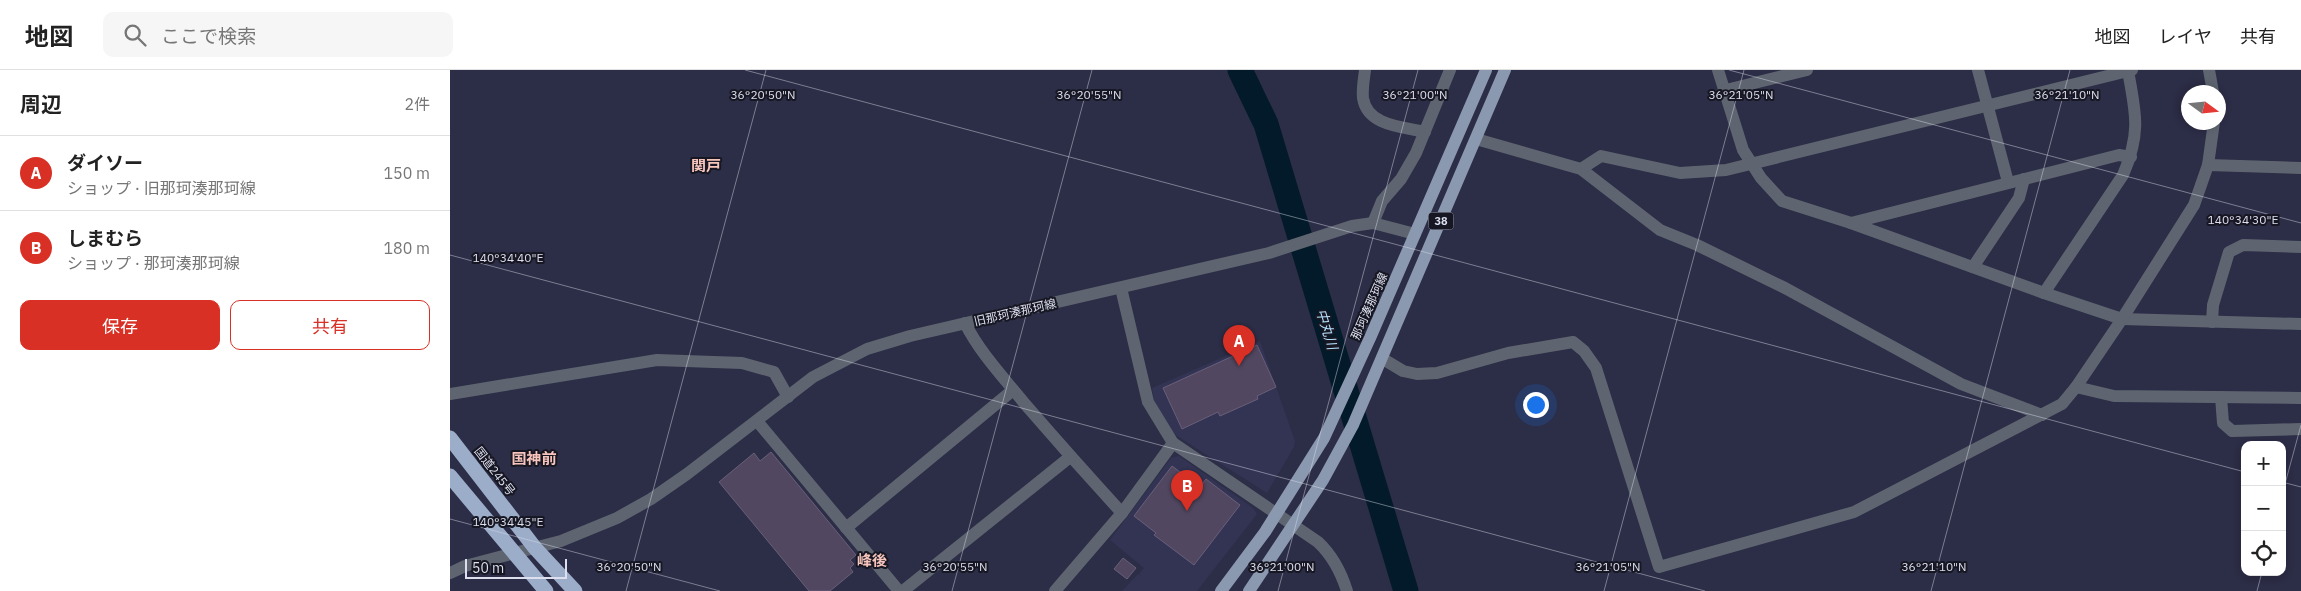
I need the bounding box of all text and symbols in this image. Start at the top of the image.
search box [103,12,453,57]
text: 地図 [25,20,73,52]
icon: search [121,21,149,49]
text: ここで検索 [161,24,256,48]
text: 地図 [2095,25,2131,48]
text: レイヤ [2159,25,2212,48]
text: 共有 [2240,25,2276,48]
north arrow [2181,85,2226,130]
text: 36°20'50"N [730,87,796,102]
text: 36°20'55"N [1056,87,1122,102]
text: 36°21'00"N [1382,87,1448,102]
text: 36°21'05"N [1708,87,1774,102]
text: 36°21'10"N [2034,87,2100,102]
text: 周辺 [20,90,62,118]
text: 2件 [404,94,430,114]
text: ダイソー [67,151,143,175]
district label: 関戸 [691,156,721,175]
text: A [31,163,41,183]
text: 150 m [383,163,430,183]
text: ショップ · 旧那珂湊那珂線 [67,178,256,198]
road number: 38 [1428,212,1454,230]
text: 140°34'30"E [2208,212,2278,227]
text: しまむら [67,226,143,250]
text: B [31,238,41,258]
text: 180 m [383,238,430,258]
text: 140°34'40"E [473,250,543,265]
text: ショップ · 那珂湊那珂線 [67,253,240,273]
street label: 那珂湊那珂線 [1348,270,1390,342]
street label: 旧那珂湊那珂線 [972,295,1058,329]
button: 保存 [20,300,220,350]
button: 共有 [230,300,430,350]
water label: 中丸川 [1312,306,1342,354]
pin: A [1223,325,1255,366]
your location [1523,392,1549,418]
map controls [2241,441,2286,576]
button: + [2241,441,2286,486]
street label: 国道245号 [471,444,519,498]
district label: 国神前 [511,449,557,468]
pin: B [1171,470,1203,511]
button: − [2241,486,2286,531]
text: 140°34'45"E [473,514,543,529]
button: locate [2241,531,2286,576]
district label: 峰後 [857,551,887,570]
scale bar [465,556,568,579]
text: 50 m [472,559,504,577]
text: 36°20'50"N [596,559,662,574]
text: 36°20'55"N [922,559,988,574]
text: 36°21'00"N [1249,559,1315,574]
text: 36°21'05"N [1575,559,1641,574]
text: 36°21'10"N [1901,559,1967,574]

